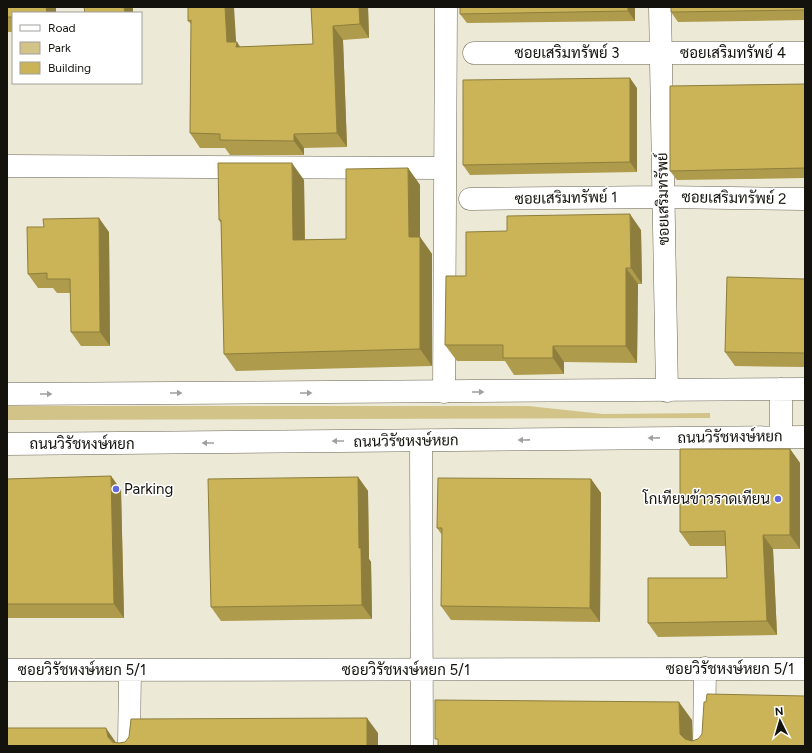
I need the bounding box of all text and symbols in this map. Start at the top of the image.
legend [12,12,142,84]
text: Road [48,21,76,35]
text: Park [48,41,71,55]
street label: ซอยเสริมทรัพย์ 3 [515,43,619,62]
street label: ซอยเสริมทรัพย์ 4 [680,43,786,62]
text: Building [48,61,91,75]
street label: ซอยเสริมทรัพย์ [652,152,673,246]
street label: ซอยเสริมทรัพย์ 1 [514,187,618,208]
street label: ซอยเสริมทรัพย์ 2 [681,187,787,208]
one-way arrow [472,389,485,395]
one-way arrow [170,390,183,396]
one-way arrow [300,390,313,396]
one-way arrow [40,391,53,397]
street label: ถนนวิรัชหงษ์หยก [677,426,783,447]
street label: ถนนวิรัชหงษ์หยก [353,430,459,451]
street label: ถนนวิรัชหงษ์หยก [29,434,135,453]
one-way arrow [647,435,660,441]
one-way arrow [517,437,530,443]
one-way arrow [332,438,344,445]
one-way arrow [201,440,214,446]
place label: Parking [124,480,173,498]
marker: Parking [111,484,121,494]
place label: โกเทียนข้าวราดเทียน [642,489,770,508]
marker: โกเทียนข้าวราดเทียน [773,494,783,504]
street label: ซอยวิรัชหงษ์หยก 5/1 [666,659,794,678]
street label: ซอยวิรัชหงษ์หยก 5/1 [18,660,146,679]
street label: ซอยวิรัชหงษ์หยก 5/1 [342,660,470,679]
north arrow [760,701,800,741]
text: N [774,705,784,718]

